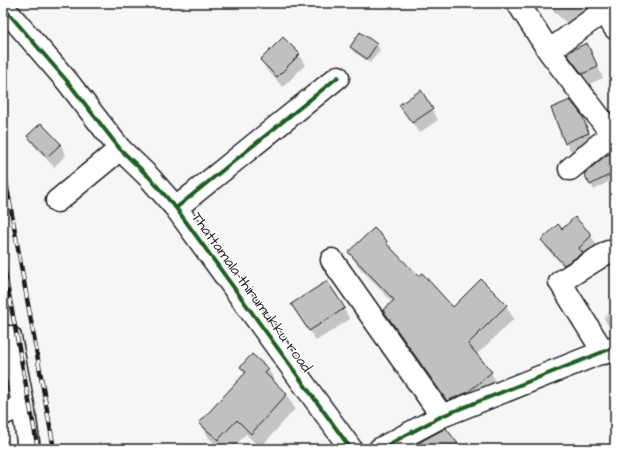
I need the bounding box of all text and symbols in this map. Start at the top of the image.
street label: Thattamala-thirumukku road [186,208,317,377]

